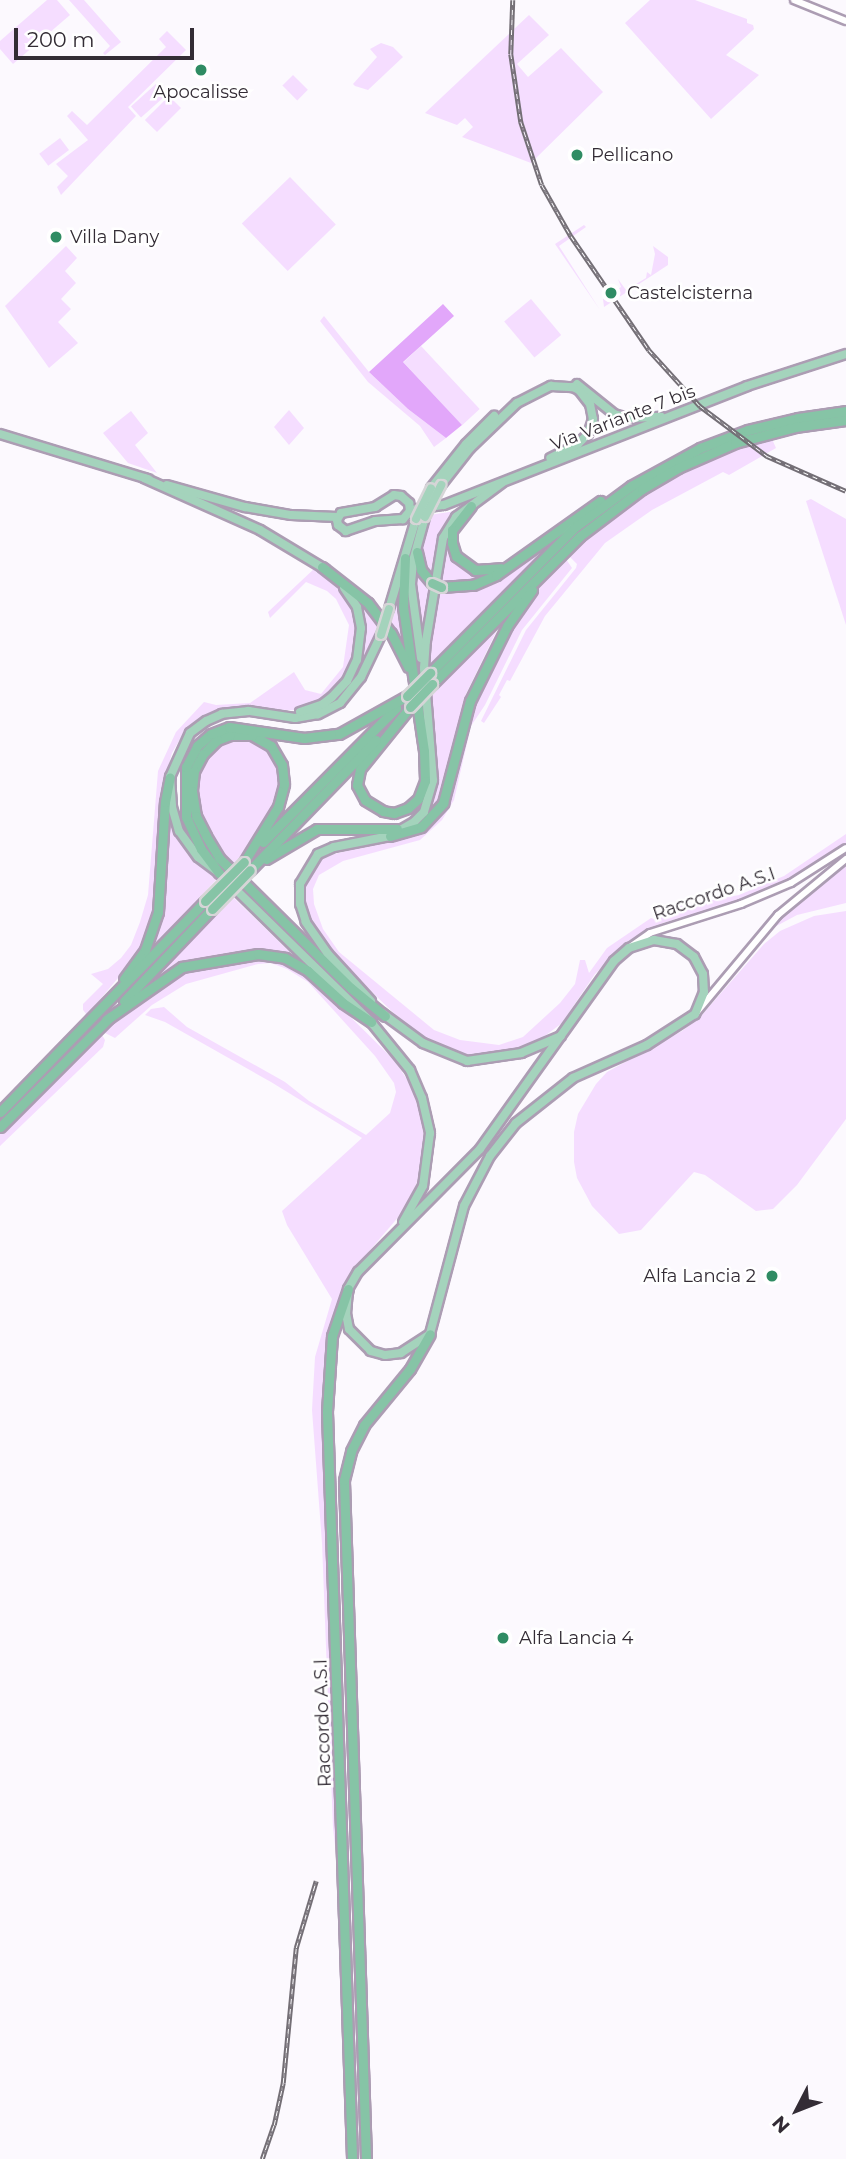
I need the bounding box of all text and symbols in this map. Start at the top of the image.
scale bar [18,14,198,58]
text: 200 m [27,27,94,52]
marker: Apocalisse [193,62,209,78]
place label: Apocalisse [153,81,249,103]
place label: Pellicano [591,144,673,166]
marker: Pellicano [569,147,585,163]
place label: Villa Dany [70,226,159,248]
marker: Villa Dany [48,229,64,245]
place label: Castelcisterna [627,282,753,304]
marker: Castelcisterna [601,283,621,303]
street label: Via Variante 7 bis [548,380,698,456]
street label: Raccordo A.S.I [650,863,778,925]
place label: Alfa Lancia 2 [643,1265,756,1287]
marker: Alfa Lancia 2 [762,1266,782,1286]
place label: Alfa Lancia 4 [519,1627,633,1649]
marker: Alfa Lancia 4 [493,1628,513,1648]
street label: Raccordo A.S.I [310,1659,336,1787]
north arrow [762,2075,832,2145]
text: N [767,2111,795,2138]

